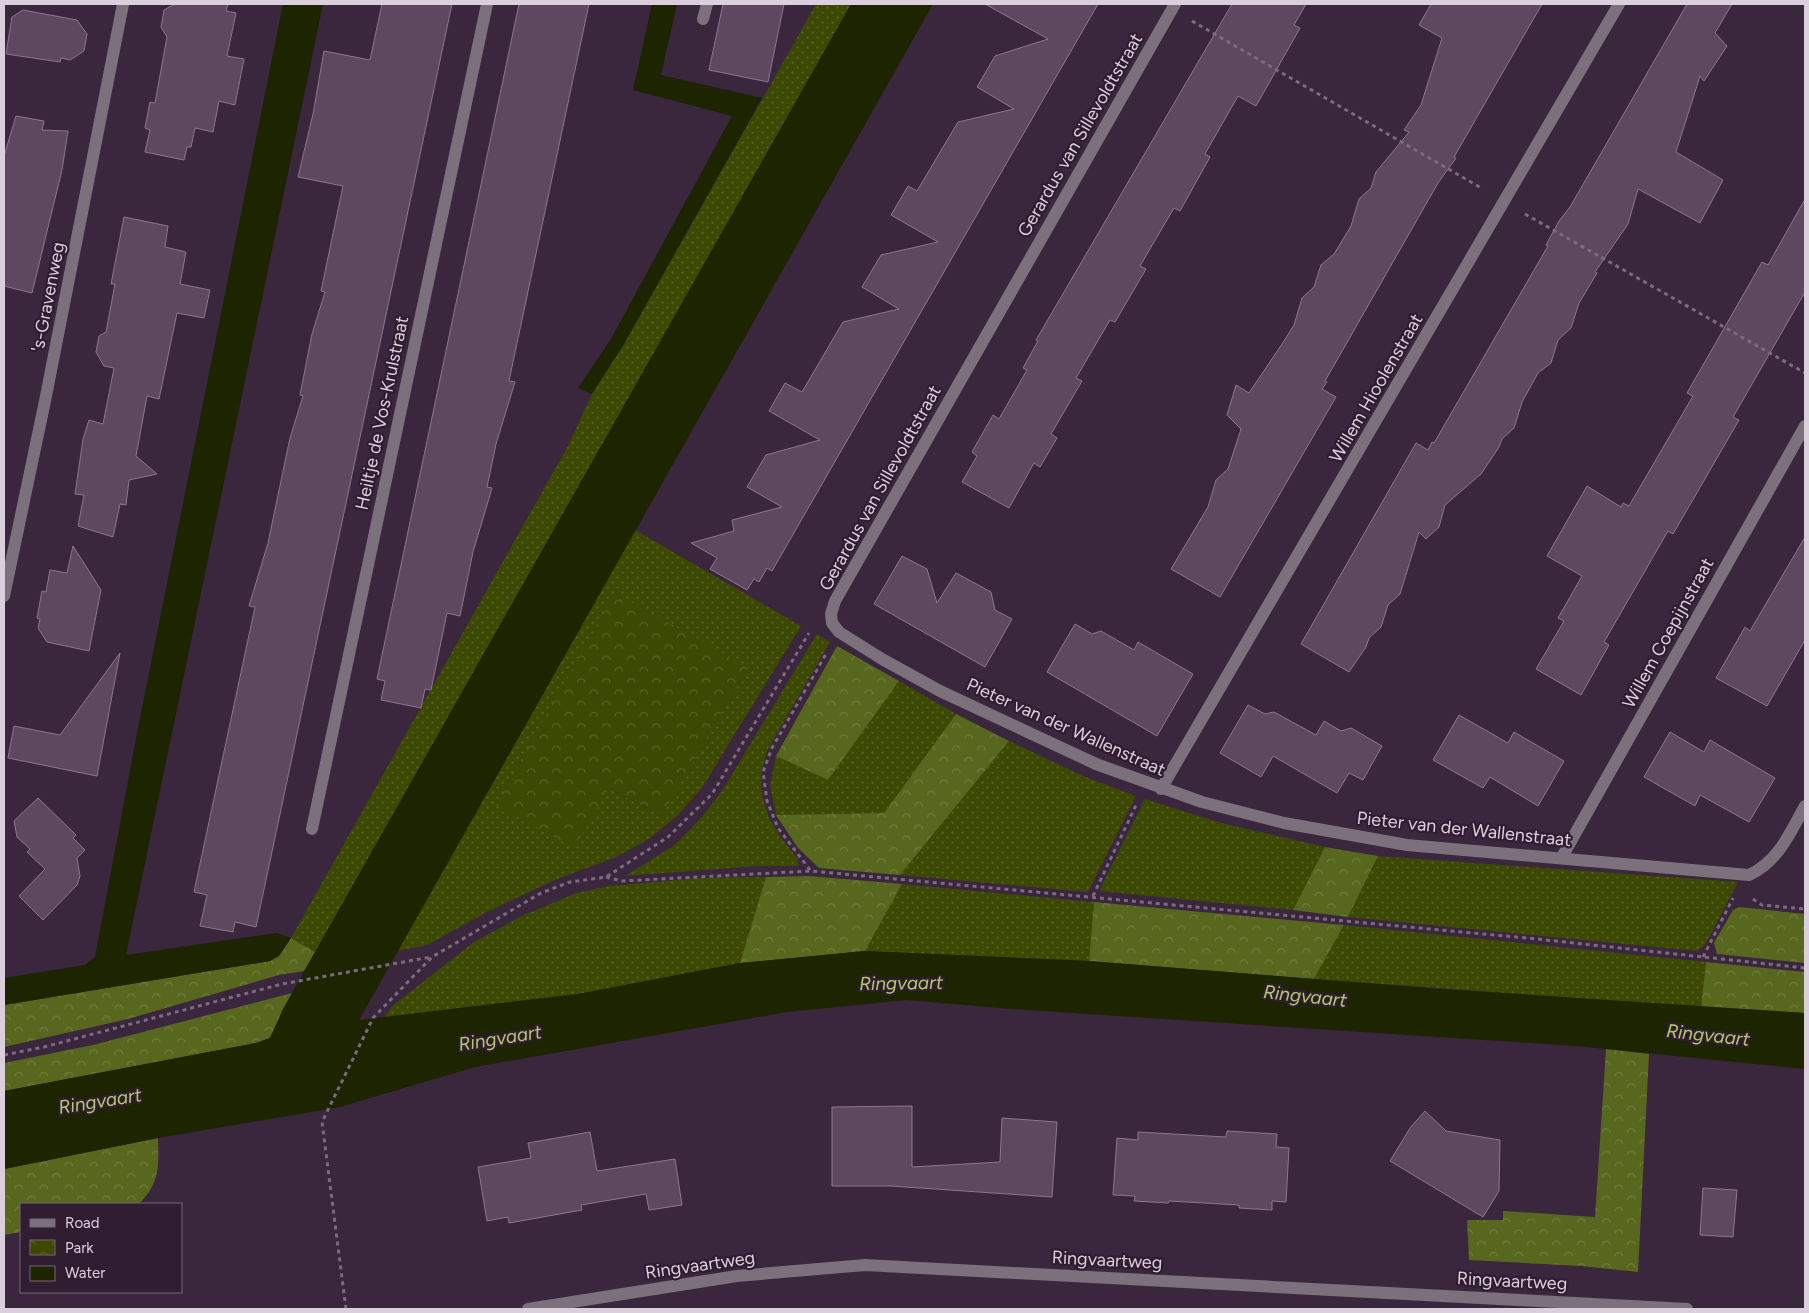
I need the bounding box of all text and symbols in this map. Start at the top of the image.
street label: Gerardus van Sillevoldtstraat [1013,29,1147,241]
street label: 's-Gravenweg [27,240,69,354]
street label: Willem Hioolenstraat [1325,310,1428,466]
street label: Heiltje de Vos-Krulstraat [351,314,413,512]
street label: Gerardus van Sillevoldtstraat [814,381,946,594]
street label: Willem Coepijnstraat [1618,554,1719,712]
street label: Pieter van der Wallenstraat [963,673,1169,781]
street label: Pieter van der Wallenstraat [1356,807,1572,851]
water label: Ringvaart [859,971,944,995]
water label: Ringvaart [1262,980,1349,1012]
water label: Ringvaart [1665,1019,1752,1051]
water label: Ringvaart [457,1020,544,1056]
water label: Ringvaart [57,1083,144,1119]
legend [20,1203,182,1293]
text: Road [65,1214,100,1232]
text: Park [65,1239,94,1257]
street label: Ringvaartweg [644,1246,756,1284]
street label: Ringvaartweg [1051,1246,1163,1274]
text: Water [65,1264,105,1282]
street label: Ringvaartweg [1456,1267,1568,1295]

